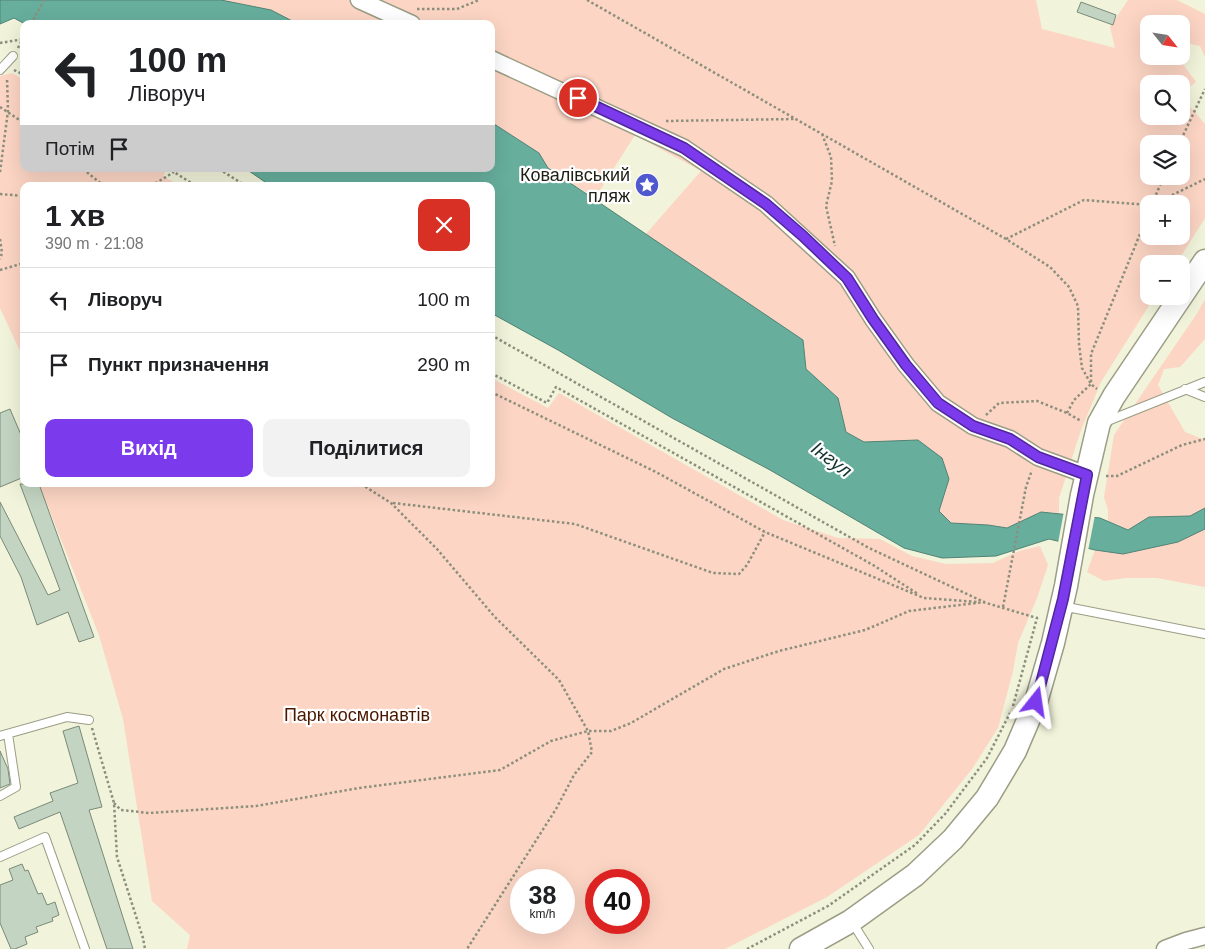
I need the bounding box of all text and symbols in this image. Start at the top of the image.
north arrow [1140,15,1190,65]
map controls [1140,15,1190,305]
icon: left [45,40,110,105]
text: 100 m [128,40,227,79]
button: search [1140,75,1190,125]
pin [557,77,599,119]
text: Ліворуч [128,81,205,106]
icon: arrive [564,84,592,112]
icon: arrive [105,135,133,163]
button: layers [1140,135,1190,185]
text: Потім [45,138,95,159]
place label: Ковалівський пляж [520,165,630,206]
place icon: Ковалівський пляж [634,172,660,198]
button: + [1140,195,1190,245]
text: 1 хв [45,199,105,232]
button: close [418,199,470,251]
text: 390 m · 21:08 [45,235,144,252]
button: − [1140,255,1190,305]
icon: left [45,286,73,314]
text: Ліворуч [88,289,163,310]
text: 100 m [417,289,470,310]
icon: arrive [45,351,73,379]
text: Пункт призначення [88,354,269,375]
text: 290 m [417,354,470,375]
button: Вихід [45,419,253,477]
button: Поділитися [263,419,470,477]
water label: Інгул [807,437,856,482]
position arrow [1009,675,1061,727]
park label: Парк космонавтів [284,705,430,725]
speed limit sign: 40 [585,869,650,934]
text: 38 [529,881,556,909]
text: km/h [529,907,556,921]

